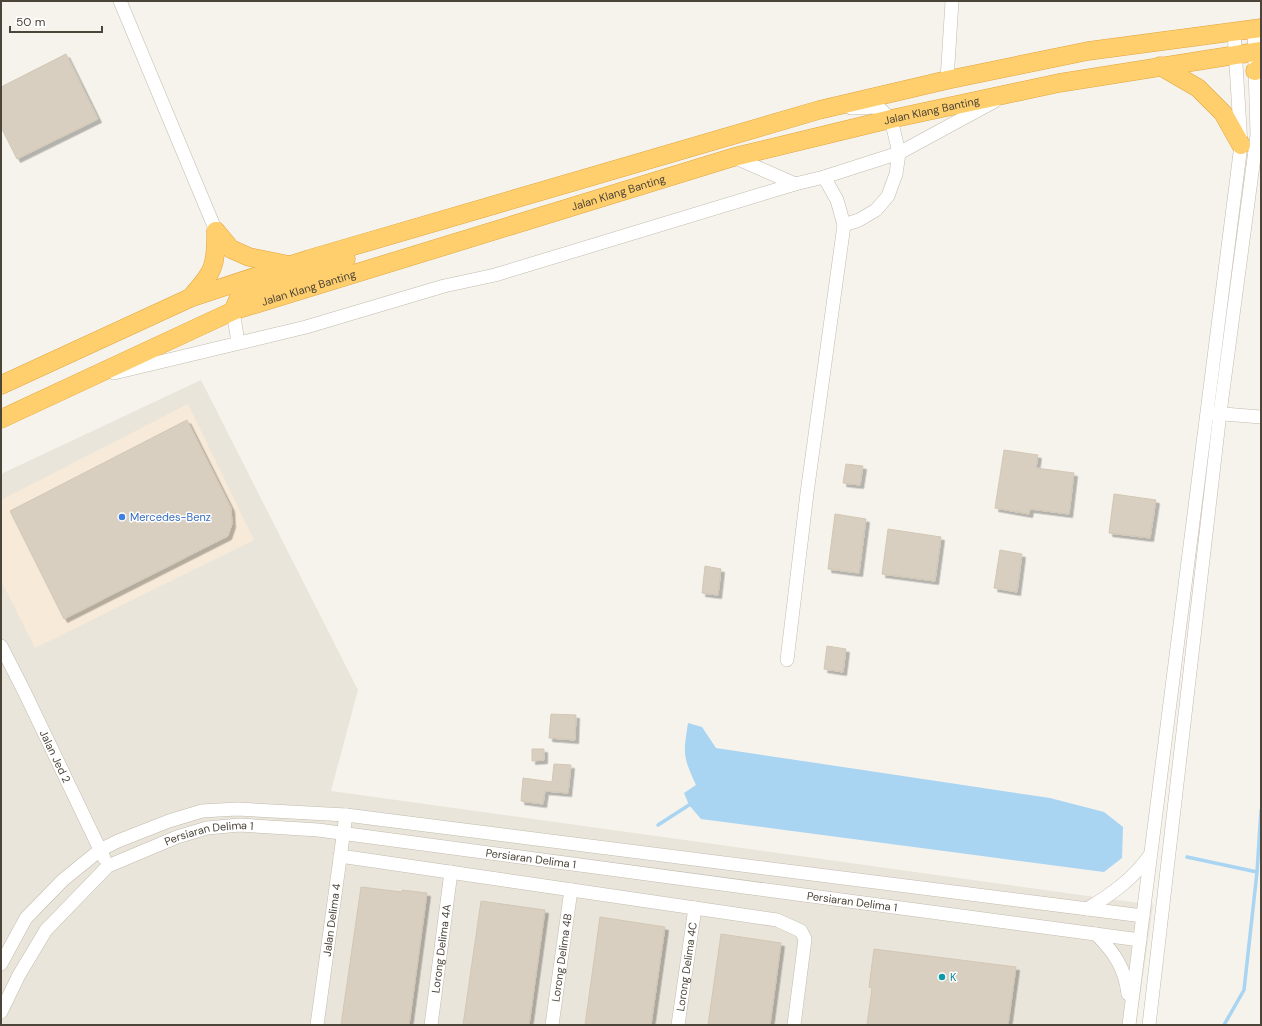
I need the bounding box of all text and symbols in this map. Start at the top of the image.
scale bar [10,8,102,34]
text: 50 m [16,14,45,30]
street label: Jalan Klang Banting [882,93,981,128]
street label: Jalan Klang Banting [569,171,667,214]
street label: Jalan Klang Banting [260,267,357,309]
place label: Mercedes-Benz [130,510,211,524]
marker: Mercedes-Benz [117,512,127,522]
street label: Jalan Jed 2 [37,728,74,785]
street label: Persiaran Delima 1 [162,818,254,849]
street label: Persiaran Delima 1 [485,846,577,871]
street label: Jalan Delima 4 [320,882,344,957]
street label: Persiaran Delima 1 [806,888,898,914]
street label: Lorong Delima 4A [428,903,454,994]
street label: Lorong Delima 4B [548,912,575,1003]
street label: Lorong Delima 4C [673,921,700,1012]
place label: K [950,970,957,984]
marker: K [937,972,947,982]

